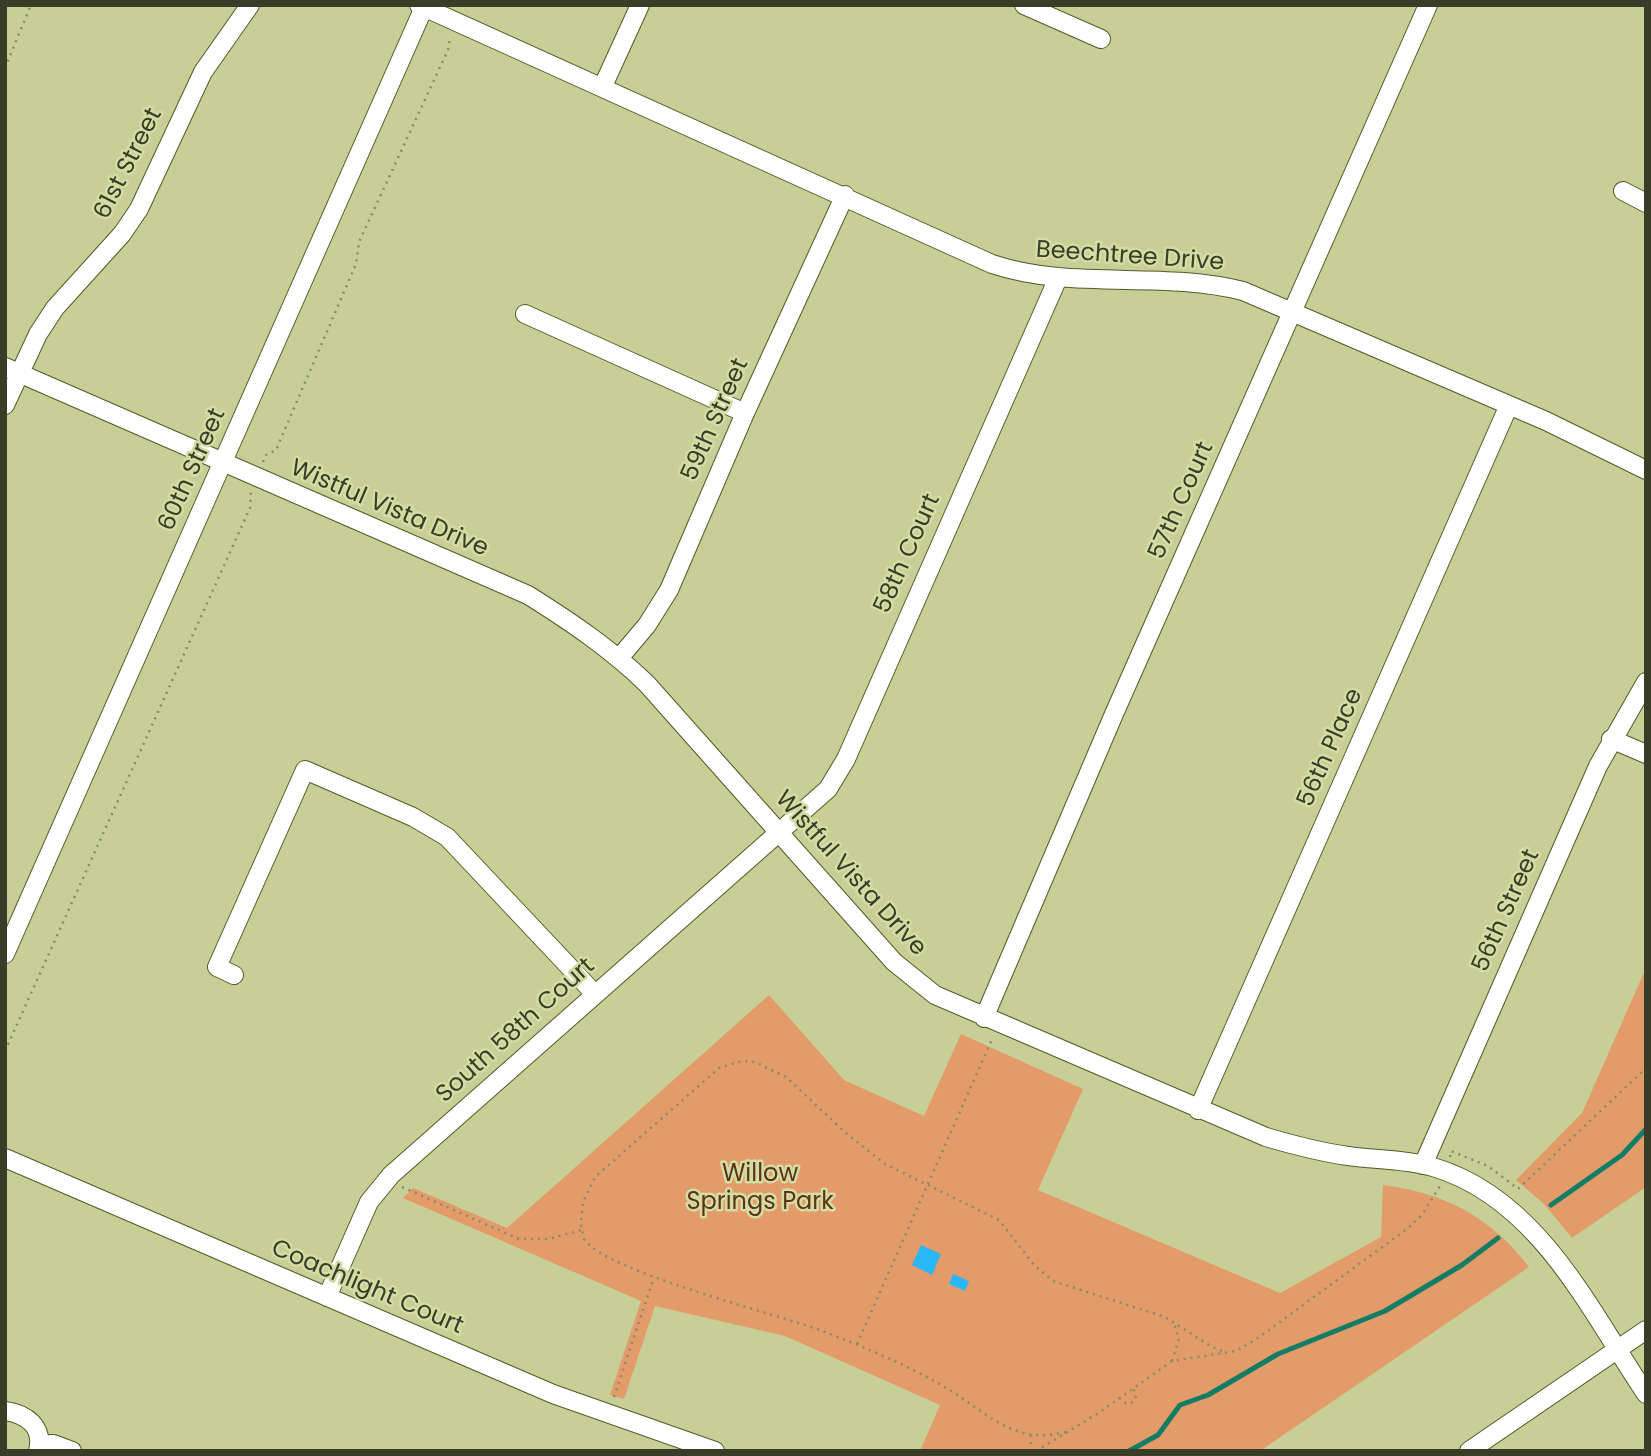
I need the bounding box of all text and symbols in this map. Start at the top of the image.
street label: 61st Street [89,104,169,224]
street label: Beechtree Drive [1035,236,1225,278]
street label: 59th Street [676,354,756,486]
street label: 60th Street [153,404,233,536]
street label: 57th Court [1143,438,1221,564]
street label: Wistful Vista Drive [286,454,492,564]
street label: 58th Court [869,490,947,618]
street label: 56th Place [1292,684,1370,812]
street label: Wistful Vista Drive [768,785,932,963]
street label: 56th Street [1467,845,1547,977]
street label: South 58th Court [431,952,601,1110]
park label: Willow Springs Park [686,1161,834,1217]
street label: Coachlight Court [267,1235,467,1341]

